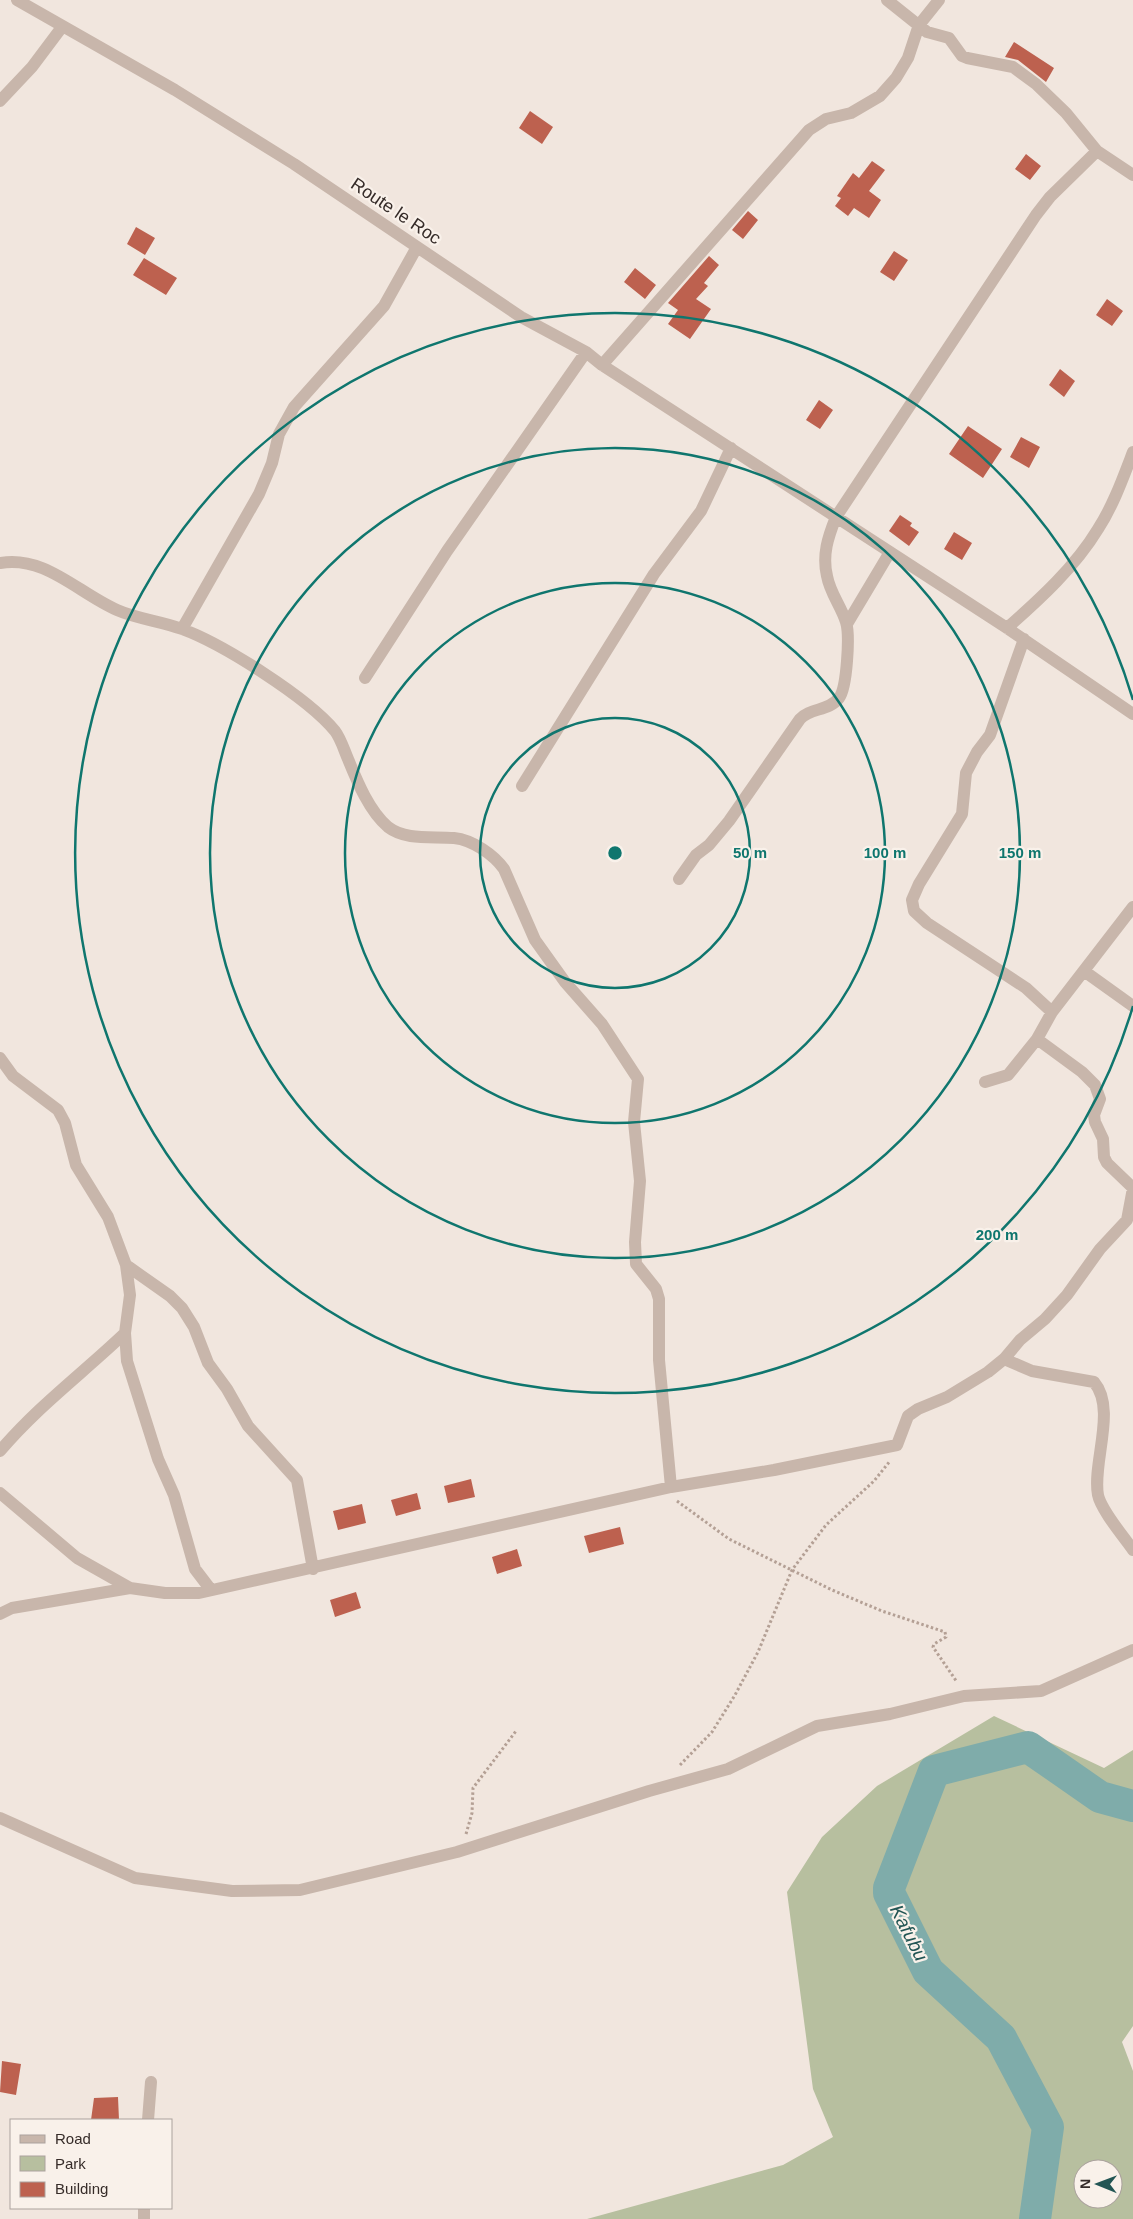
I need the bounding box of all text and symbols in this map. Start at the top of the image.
street label: Route le Roc [347,174,445,248]
centre of rings [606,844,624,862]
text: 50 m [733,844,767,861]
text: 100 m [864,844,906,861]
text: 150 m [999,844,1041,861]
text: 200 m [976,1226,1018,1243]
water label: Kafubu [886,1901,932,1965]
legend [10,2119,172,2209]
text: Road [55,2130,91,2147]
text: Park [55,2155,86,2172]
north arrow [1073,2159,1123,2209]
text: N [1077,2179,1093,2189]
text: Building [55,2180,108,2197]

